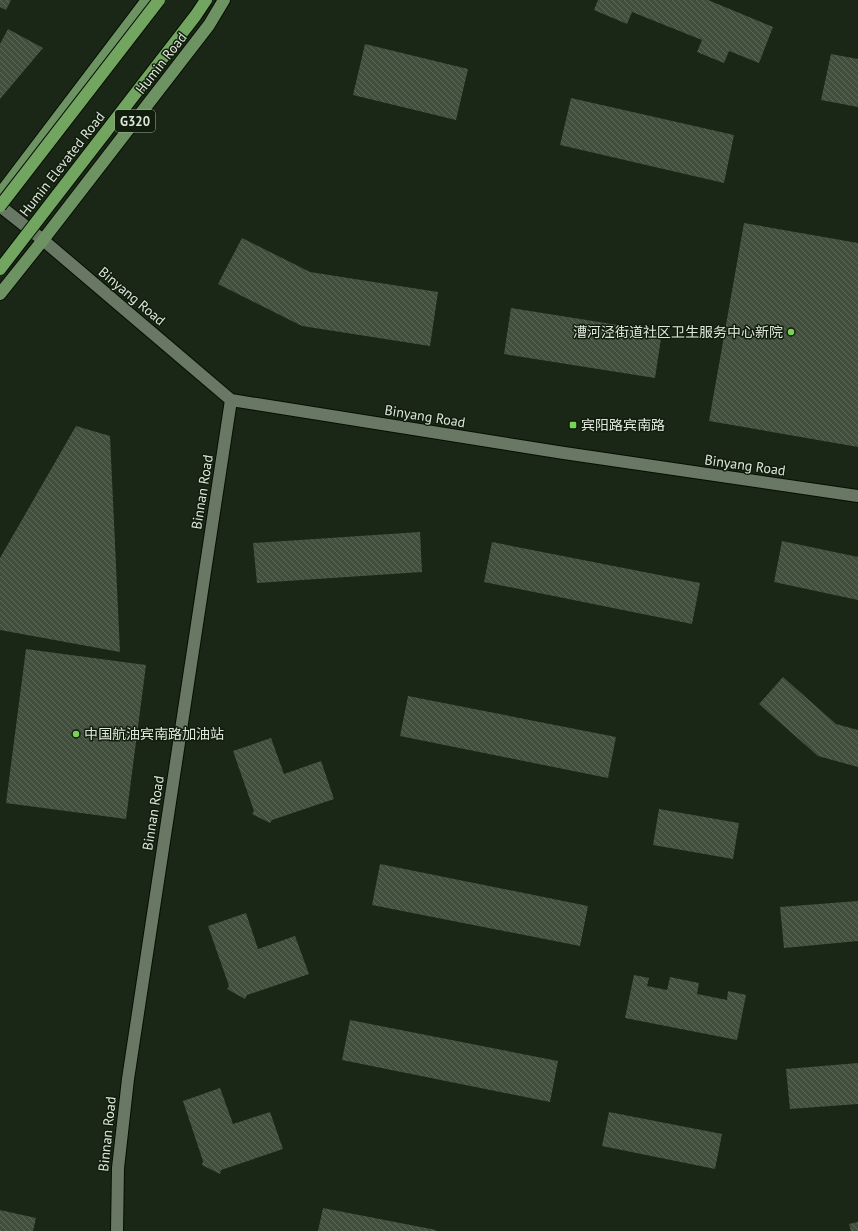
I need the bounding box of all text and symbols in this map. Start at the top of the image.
street label: Humin Road [131,29,191,97]
street label: Humin Elevated Road [15,108,109,220]
road number: G320 [115,110,155,132]
street label: Binyang Road [95,263,169,329]
place label: 漕河泾街道社区卫生服务中心新院 [573,323,783,341]
marker: 漕河泾街道社区卫生服务中心新院 [786,327,796,337]
street label: Binyang Road [383,401,467,431]
place label: 宾阳路宾南路 [581,416,665,434]
marker: 宾阳路宾南路 [568,420,578,430]
street label: Binyang Road [703,450,787,480]
street label: Binnan Road [187,453,217,531]
place label: 中国航油宾南路加油站 [84,725,224,743]
marker: 中国航油宾南路加油站 [71,729,81,739]
street label: Binnan Road [138,774,168,852]
street label: Binnan Road [94,1096,120,1172]

